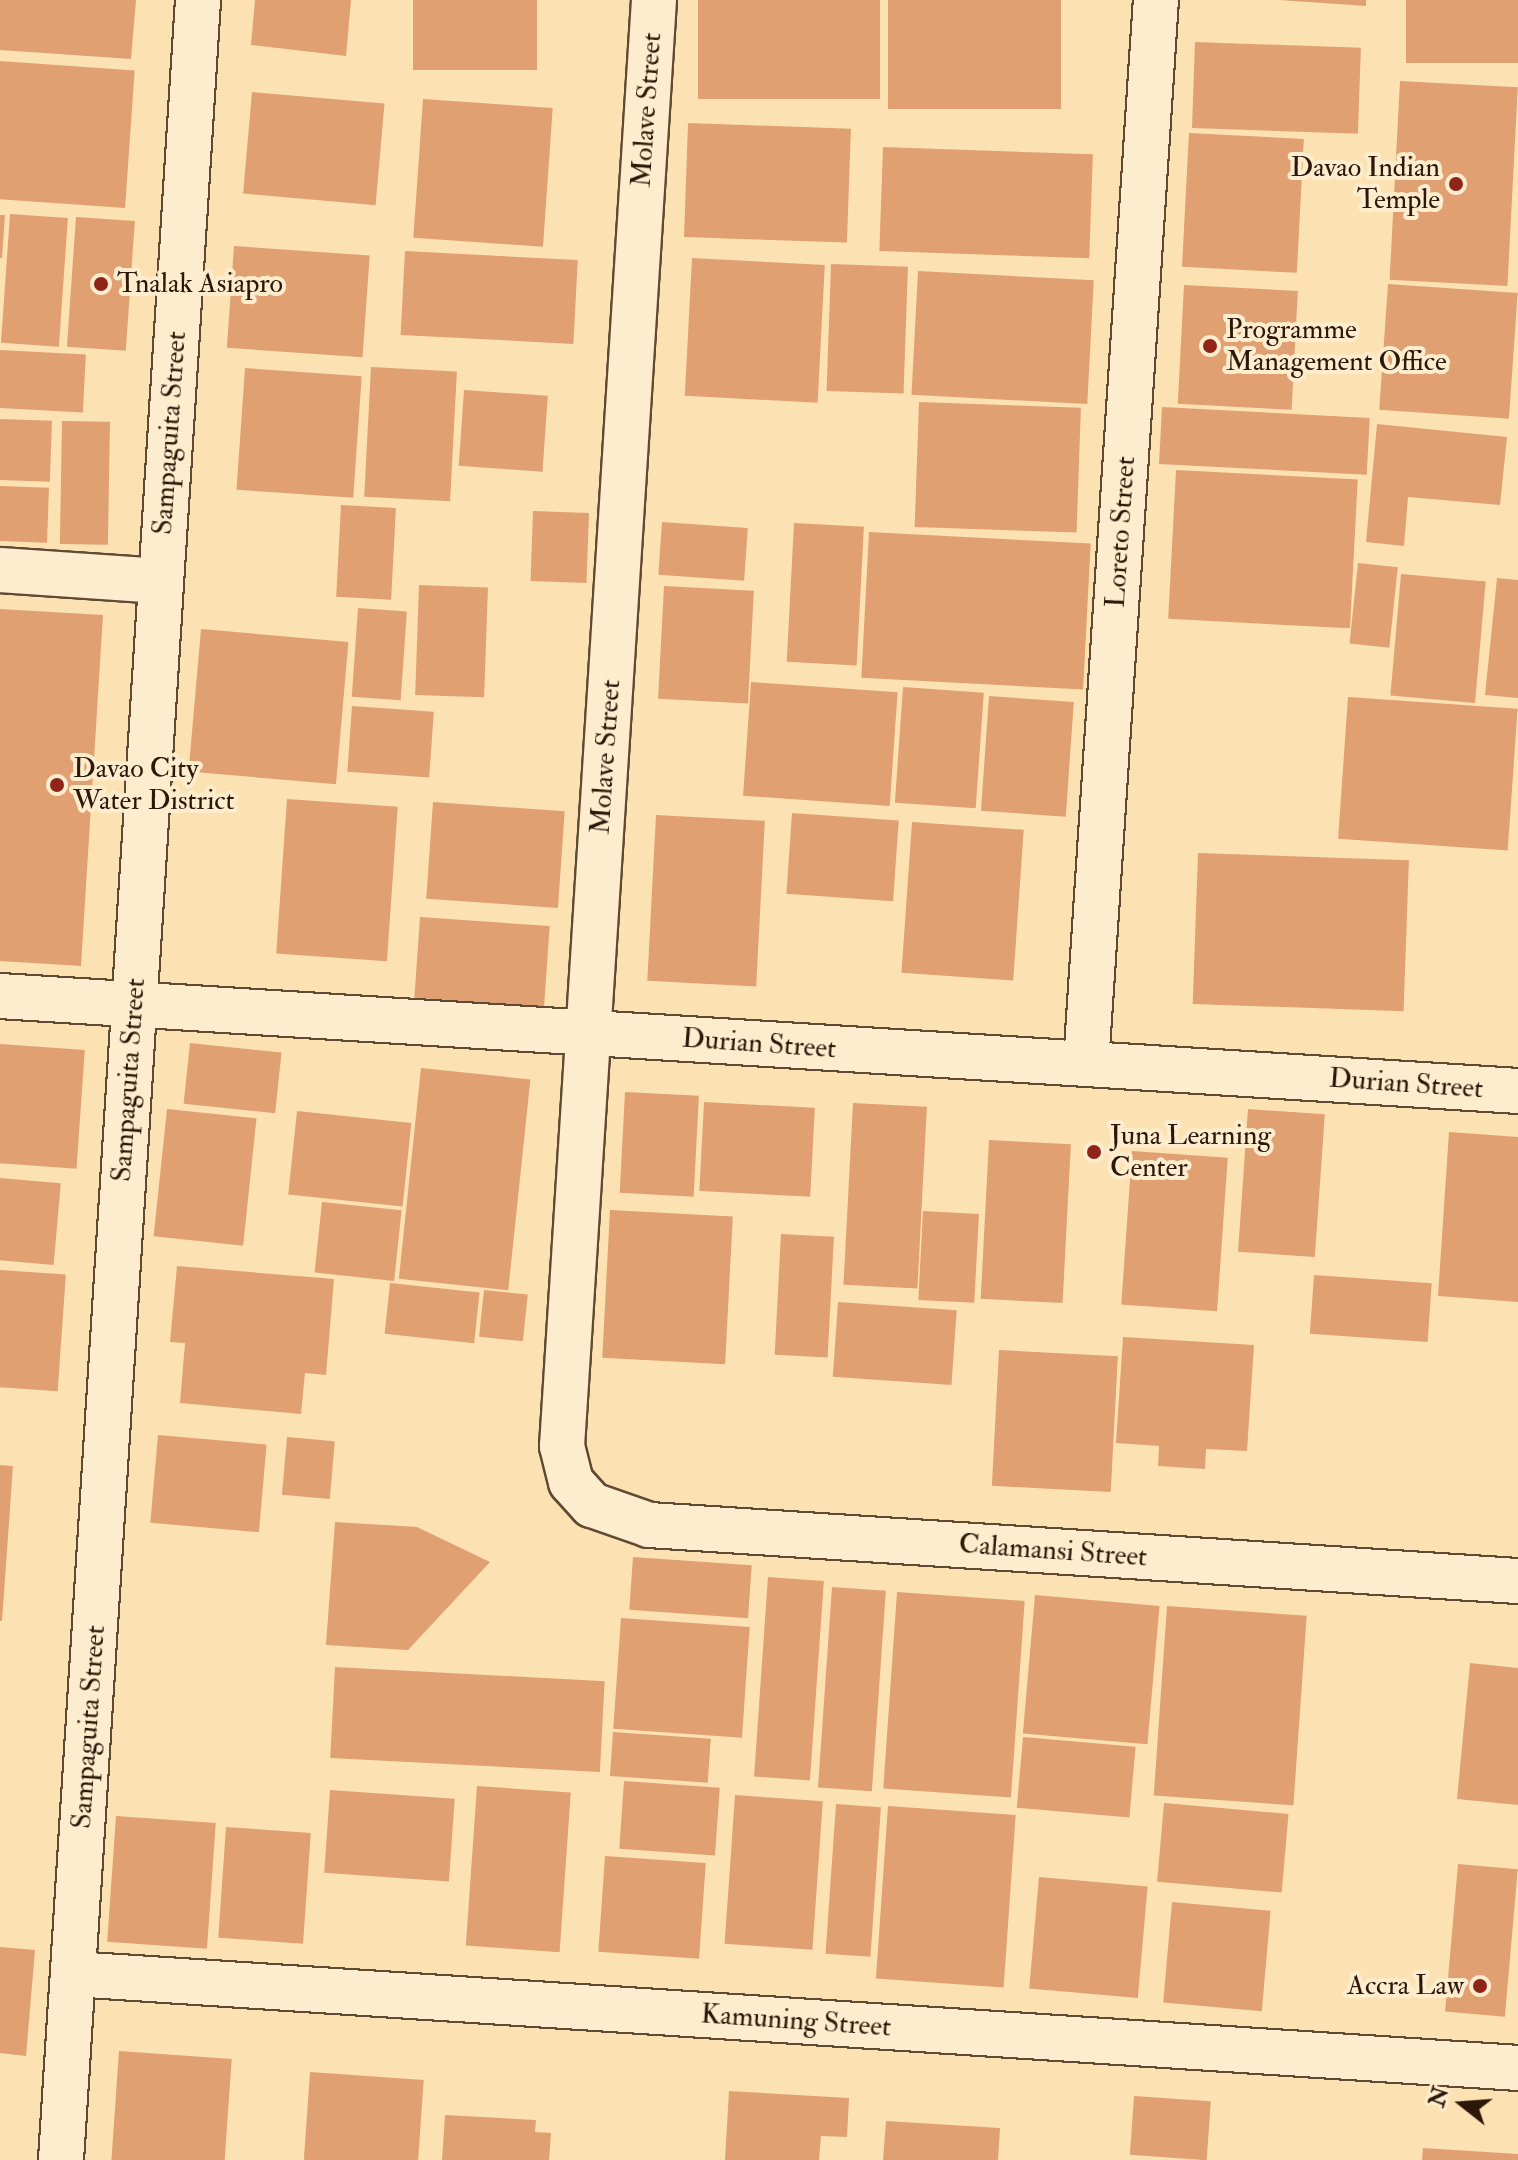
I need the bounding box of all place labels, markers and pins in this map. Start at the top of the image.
place label: Davao Indian Temple [1290,151,1440,217]
marker: Davao Indian Temple [1447,175,1465,193]
place label: Tnalak Asiapro [117,267,283,301]
marker: Tnalak Asiapro [92,275,110,293]
place label: Programme Management Office [1226,313,1447,379]
marker: Programme Management Office [1201,337,1219,355]
place label: Davao City Water District [73,752,235,818]
marker: Davao City Water District [48,776,66,794]
place label: Juna Learning Center [1110,1119,1271,1185]
marker: Juna Learning Center [1085,1143,1103,1161]
place label: Accra Law [1347,1969,1464,2003]
marker: Accra Law [1471,1977,1489,1995]

